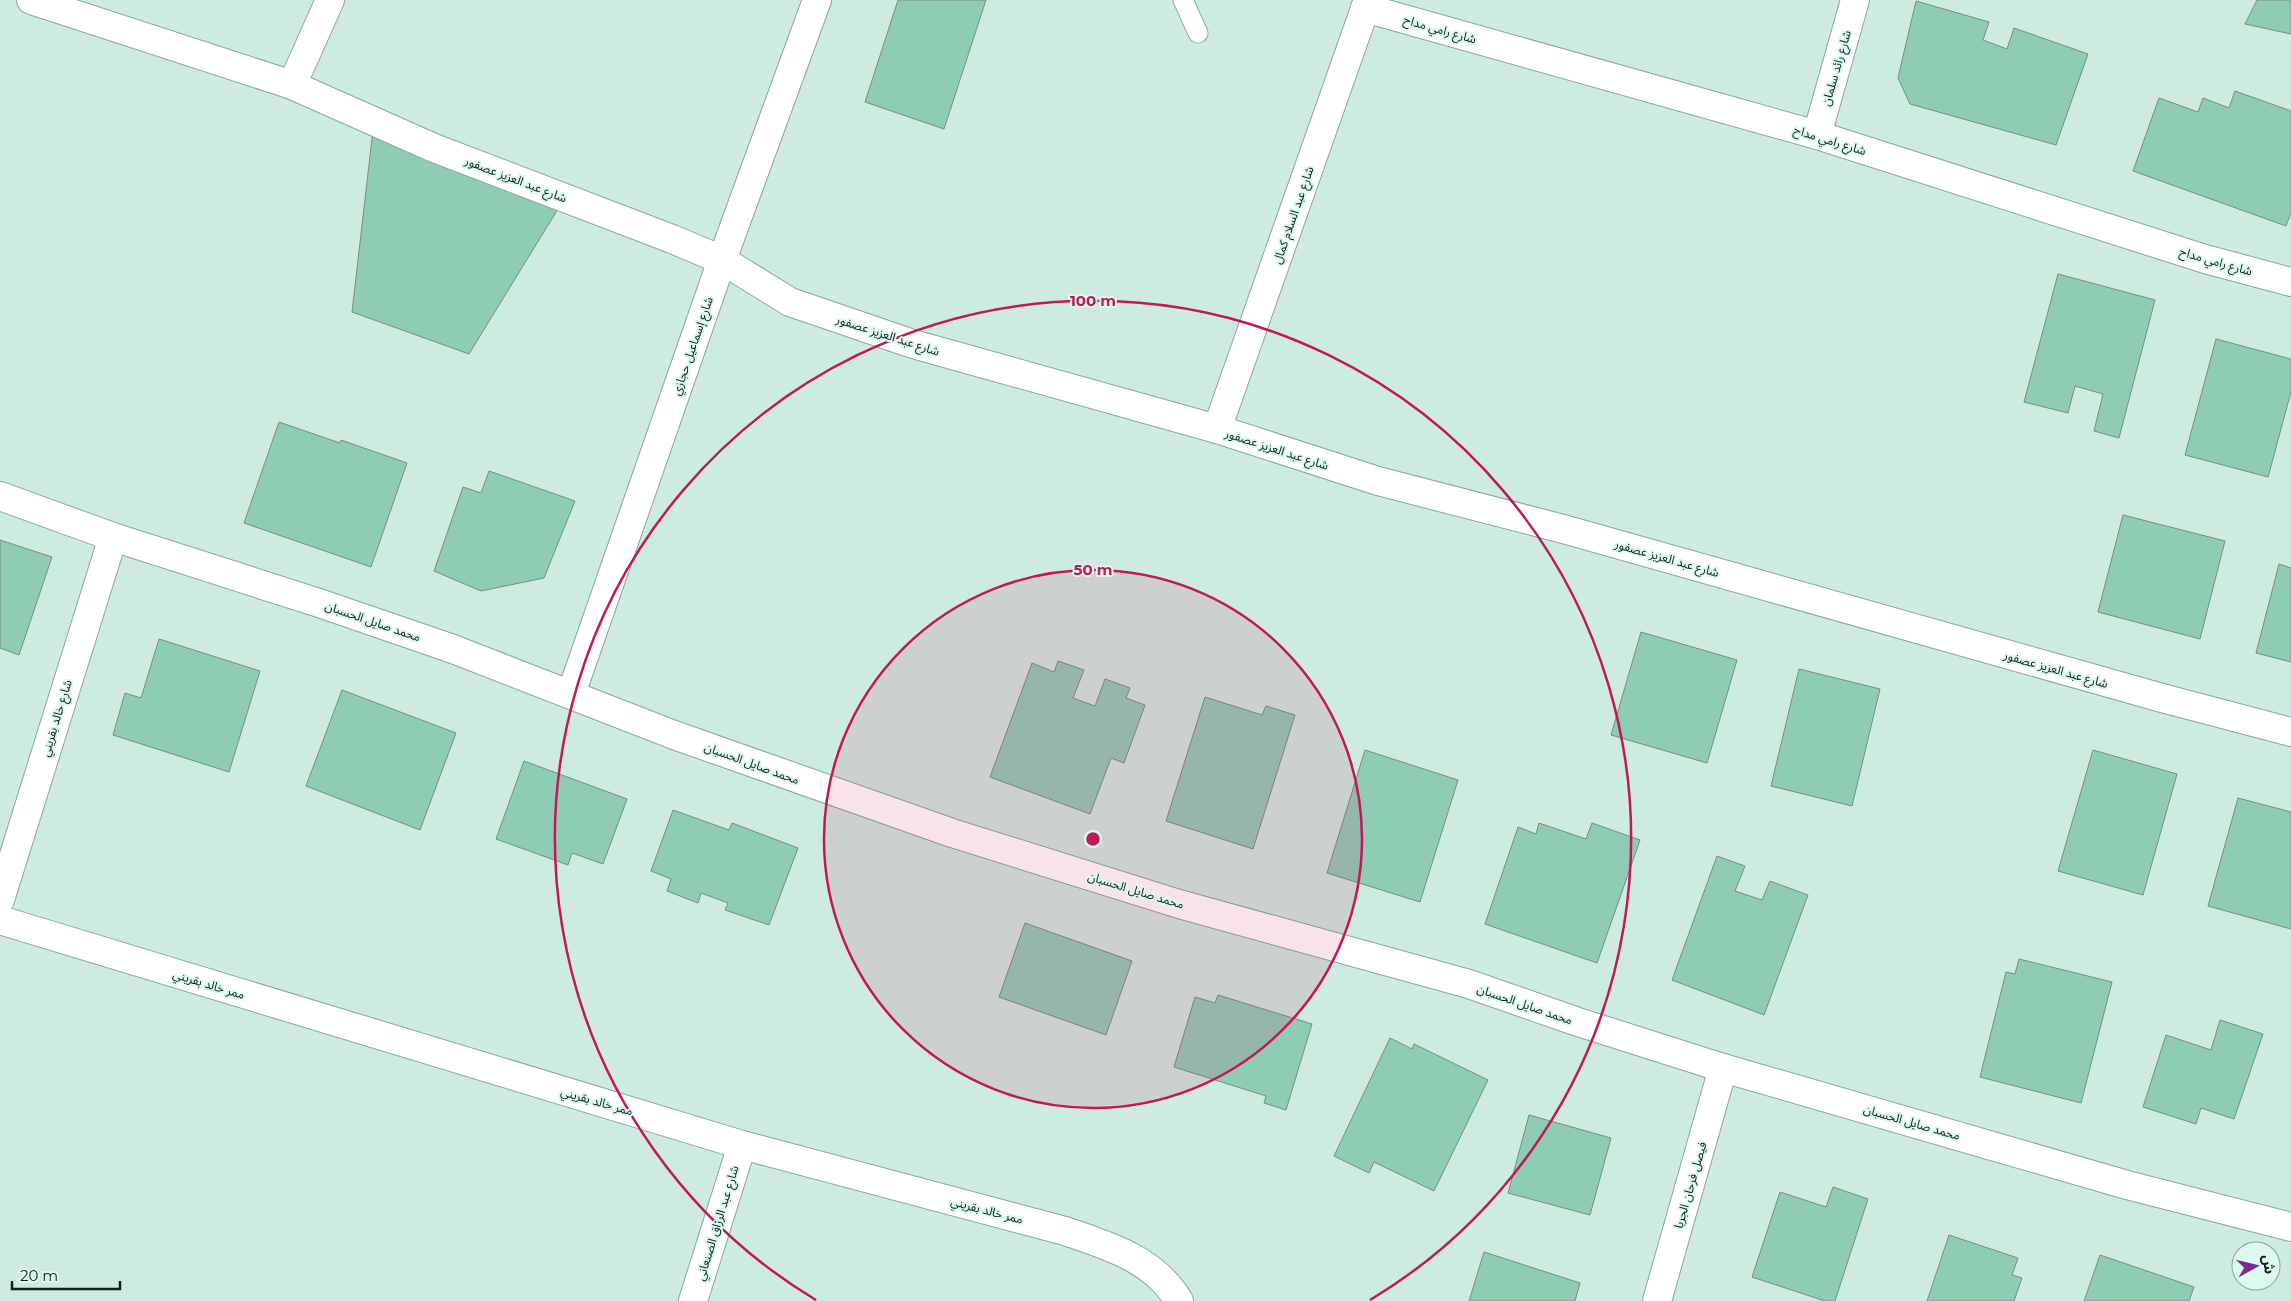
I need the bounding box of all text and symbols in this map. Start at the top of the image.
street label: شارع رامي مداح [1401,11,1478,49]
street label: شارع رائد سلمان [1818,28,1856,108]
street label: شارع رامي مداح [1791,122,1868,161]
street label: شارع عبد العزيز عصفور [461,152,569,207]
street label: شارع عبد السلام كمال [1269,164,1319,266]
street label: شارع رامي مداح [2177,243,2254,281]
text: 100 m [1070,291,1116,310]
street label: شارع إسماعيل حجازي [668,295,719,398]
street label: شارع عبد العزيز عصفور [833,311,942,361]
street label: شارع عبد العزيز عصفور [1222,425,1331,475]
street label: شارع عبد العزيز عصفور [1612,536,1721,582]
text: 50 m [1073,560,1113,579]
street label: محمد صايل الحسبان [323,598,423,644]
street label: شارع عبد العزيز عصفور [2001,647,2110,693]
street label: شارع خالد بقريني [37,678,78,759]
street label: محمد صايل الحسبان [702,739,801,787]
centre of rings [1084,830,1102,848]
street label: محمد صايل الحسبان [1086,868,1186,912]
street label: ممر خالد بقريني [170,966,247,1005]
street label: محمد صايل الحسبان [1475,981,1575,1027]
street label: ممر خالد بقريني [558,1084,635,1121]
street label: محمد صايل الحسبان [1862,1101,1962,1143]
street label: فيصل فرحان الجربا [1670,1140,1710,1230]
street label: شارع عبد الرزاق الصنعاني [692,1164,744,1283]
street label: ممر خالد بقريني [948,1193,1025,1230]
north arrow [2231,1241,2281,1291]
text: ش [2259,1253,2279,1275]
scale bar [12,1258,120,1290]
text: 20 m [20,1266,58,1285]

